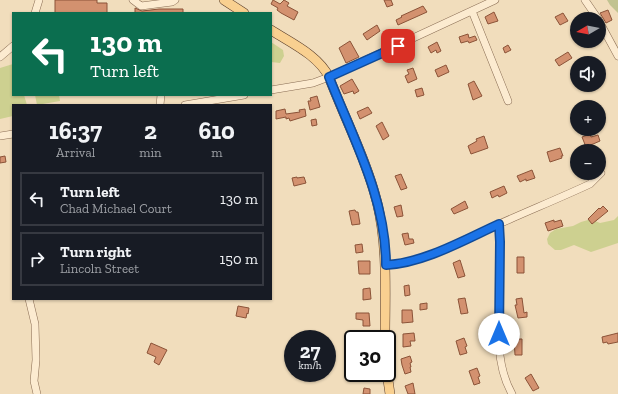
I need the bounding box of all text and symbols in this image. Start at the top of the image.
north arrow [570,12,606,48]
map controls [570,12,606,180]
text: 130 m [90,26,162,59]
icon: left [24,28,76,80]
pin [381,29,415,63]
icon: arrive [387,35,409,57]
button: sound [570,56,606,92]
text: Turn left [90,60,159,82]
button: + [570,100,606,136]
text: 16:37 [49,116,102,145]
text: 2 [144,116,157,145]
text: 610 [199,116,235,145]
button: − [570,144,606,180]
text: Arrival [56,145,95,160]
text: min [139,145,162,160]
text: m [211,145,222,160]
text: Turn left [60,183,120,201]
icon: left [26,188,48,210]
text: 130 m [220,190,258,208]
text: Chad Michael Court [60,201,172,216]
text: Turn right [60,243,131,261]
icon: right [26,248,48,270]
text: 150 m [220,250,258,268]
text: Lincoln Street [60,261,139,276]
position arrow [478,313,520,355]
speed limit sign: 30 [344,330,396,382]
text: 27 [300,339,320,363]
text: km/h [299,360,321,372]

